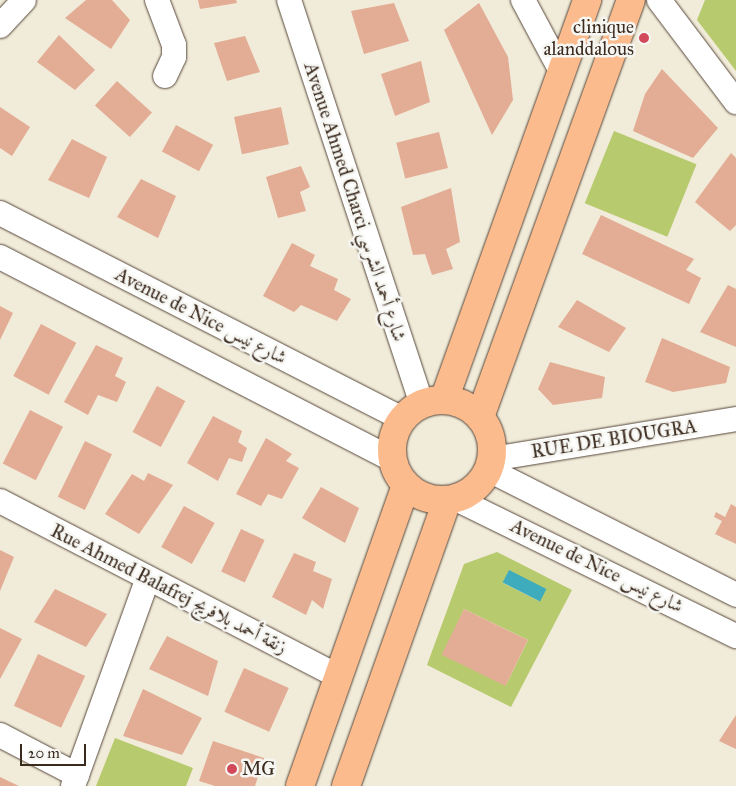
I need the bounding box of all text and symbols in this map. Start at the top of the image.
place label: clinique alanddalous [544,16,634,60]
marker: clinique alanddalous [638,32,650,44]
street label: Avenue Ahmed Charci شارع أحمد الشرسي [299,60,411,344]
street label: Avenue de Nice شارع نيس [111,263,291,369]
street label: RUE DE BIOUGRA [530,415,698,463]
street label: Avenue de Nice شارع نيس [507,514,687,618]
street label: Rue Ahmed Balafrej زنقة أحمد بلافريج [47,519,291,659]
scale bar [22,734,89,766]
text: 20 m [28,744,60,762]
place label: MG [242,758,275,780]
marker: MG [226,763,238,775]

